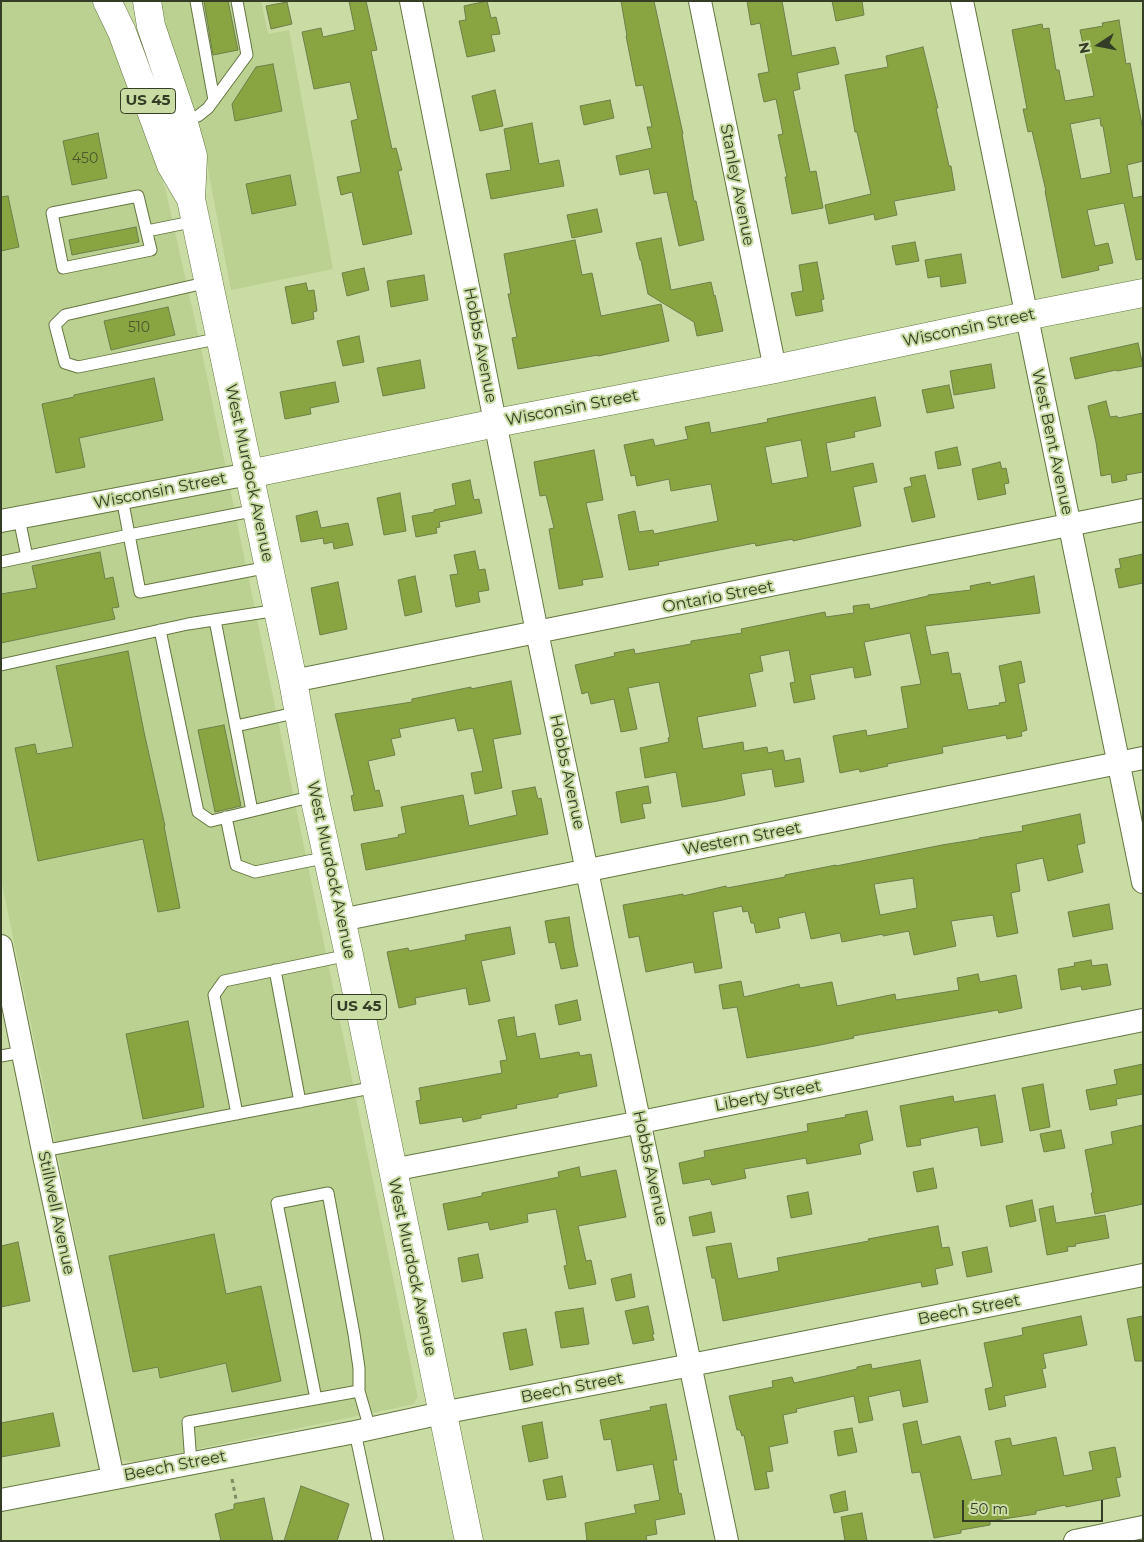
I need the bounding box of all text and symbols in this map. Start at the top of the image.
north arrow [1074,20,1124,70]
text: N [1074,41,1094,55]
road number: US 45 [120,88,176,114]
street label: Stanley Avenue [716,123,758,247]
house number: 450 [72,151,98,167]
street label: Hobbs Avenue [459,286,501,404]
street label: Wisconsin Street [901,305,1037,351]
house number: 510 [128,320,150,336]
street label: West Bent Avenue [1027,367,1077,517]
street label: West Murdock Avenue [221,382,277,564]
street label: Wisconsin Street [504,386,640,430]
street label: Wisconsin Street [92,469,228,513]
street label: Ontario Street [661,577,775,617]
street label: Hobbs Avenue [545,713,589,831]
street label: West Murdock Avenue [303,779,359,961]
street label: Western Street [681,818,803,860]
road number: US 45 [332,994,386,1020]
street label: Liberty Street [713,1076,823,1116]
street label: Hobbs Avenue [628,1109,672,1227]
street label: Stillwell Avenue [34,1149,78,1277]
street label: West Murdock Avenue [384,1176,440,1358]
street label: Beech Street [916,1291,1022,1329]
street label: Beech Street [519,1369,625,1407]
street label: Beech Street [122,1447,228,1485]
scale bar [964,1490,1105,1522]
text: 50 m [970,1499,1008,1518]

